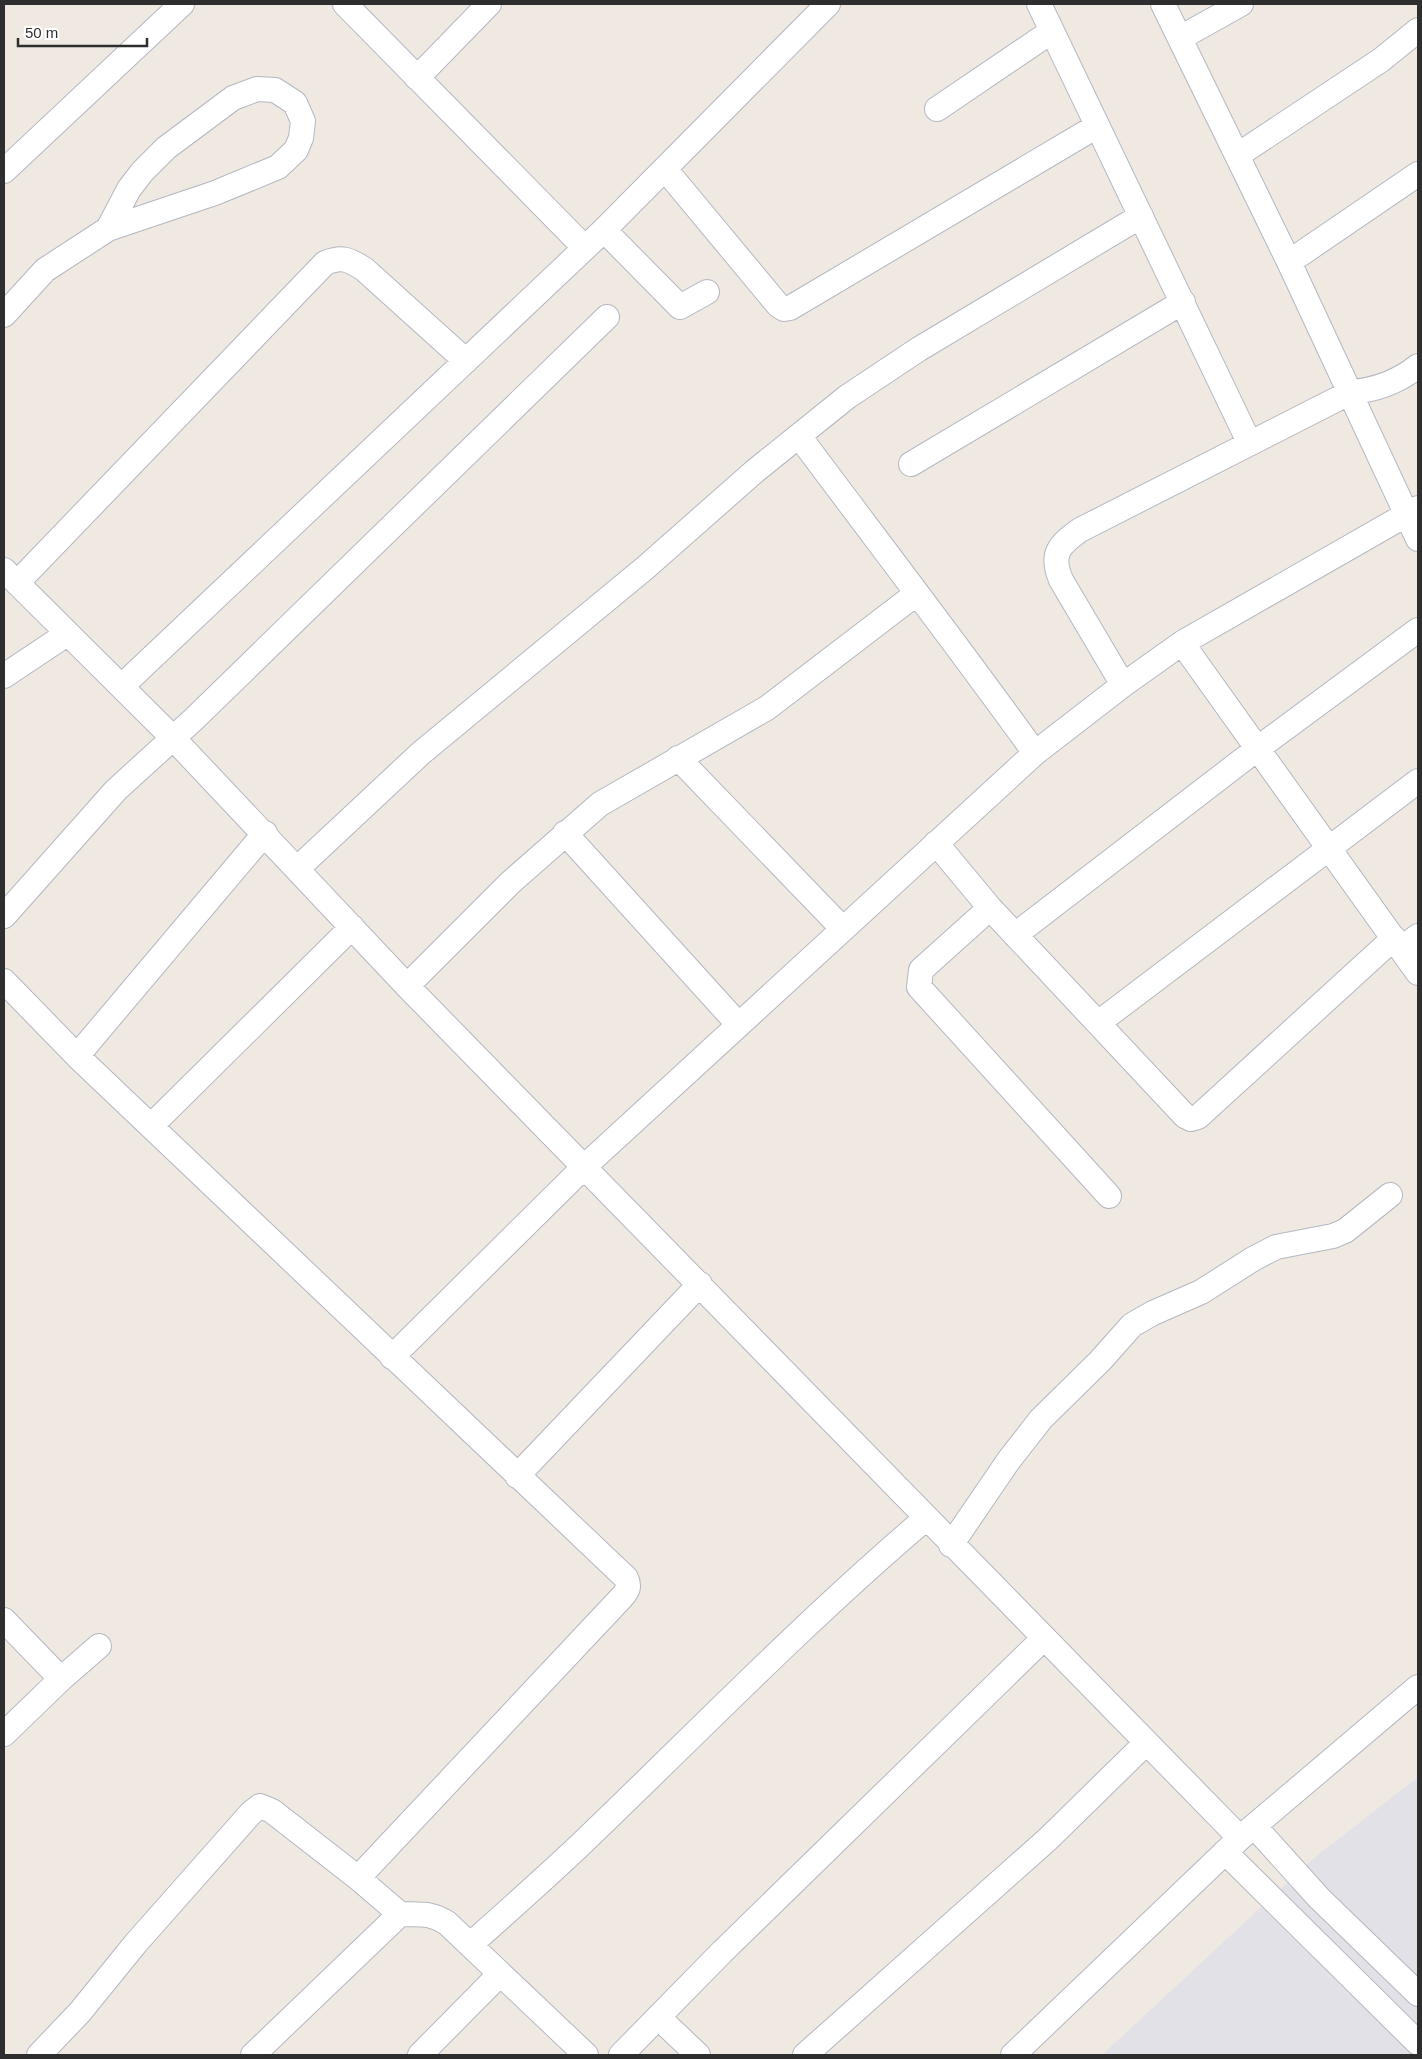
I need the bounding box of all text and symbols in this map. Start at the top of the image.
scale bar [18,15,146,47]
text: 50 m [25,24,58,41]

